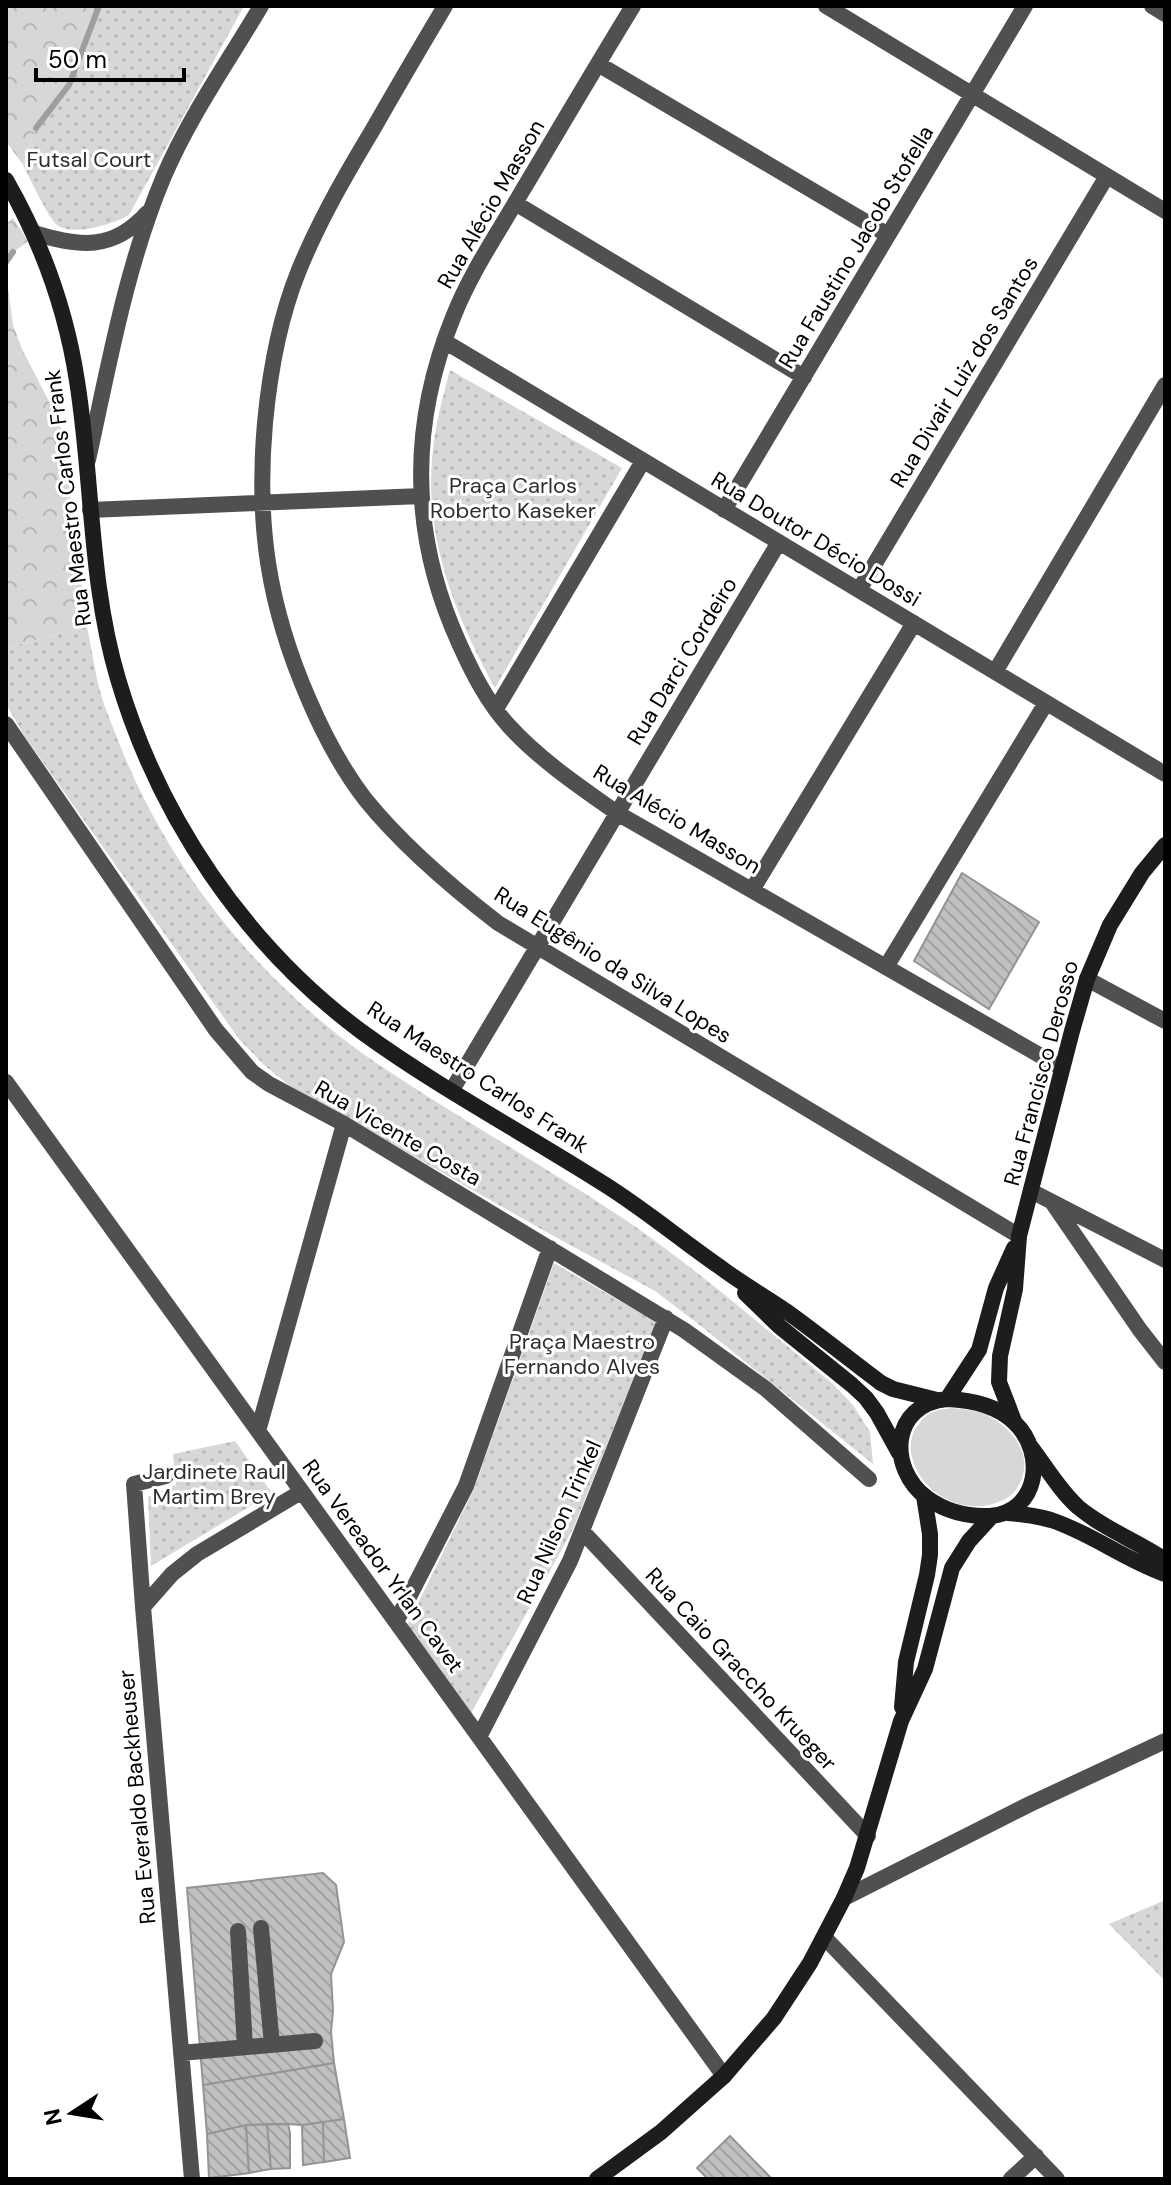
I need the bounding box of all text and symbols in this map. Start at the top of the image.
scale bar [36,32,184,82]
text: 50 m [48,44,107,75]
street label: Rua Alécio Masson [431,114,551,294]
street label: Rua Faustino Jacob Stofella [772,120,940,374]
park label: Futsal Court [27,145,151,174]
street label: Rua Divair Luiz dos Santos [883,251,1045,493]
street label: Rua Maestro Carlos Frank [38,368,98,628]
street label: Rua Doutor Décio Dossi [706,465,926,613]
park label: Praça Carlos Roberto Kaseker [430,471,596,525]
street label: Rua Darci Cordeiro [620,572,744,750]
street label: Rua Alécio Masson [588,758,766,880]
street label: Rua Eugênio da Silva Lopes [489,880,737,1050]
street label: Rua Francisco Derosso [997,957,1085,1189]
street label: Rua Maestro Carlos Frank [362,994,594,1160]
street label: Rua Vicente Costa [309,1073,487,1193]
park label: Praça Maestro Fernando Alves [504,1327,660,1381]
street label: Rua Nilson Trinkel [510,1436,608,1608]
street label: Rua Vereador Yrlan Cavet [296,1454,470,1678]
park label: Jardinete Raul Martim Brey [142,1457,286,1511]
street label: Rua Caio Graccho Krueger [639,1561,843,1777]
street label: Rua Everaldo Backheuser [111,1668,163,1926]
north arrow [32,2073,112,2153]
text: N [37,2106,69,2128]

